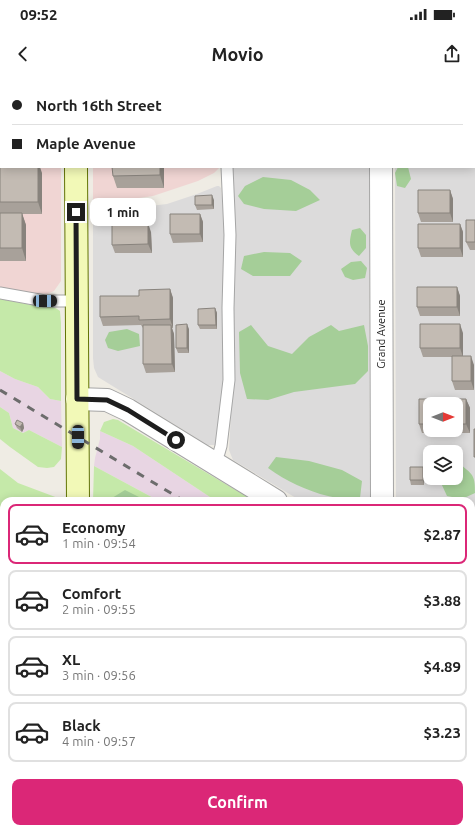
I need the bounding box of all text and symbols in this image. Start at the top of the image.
text: 09:52 [20,6,58,23]
icon: back [12,43,34,65]
icon: share [441,43,463,65]
text: Movio [211,44,264,64]
text: North 16th Street [36,97,162,114]
text: Maple Avenue [36,135,136,152]
callout: 1 min [90,198,156,226]
route end [67,203,85,221]
text: 1 min [107,205,139,219]
car [33,295,57,307]
street label: Grand Avenue [375,299,387,369]
north arrow [423,397,463,437]
map controls [423,397,463,485]
car [72,425,84,449]
route start [167,431,185,449]
button: layers [423,445,463,485]
icon: car [14,516,50,552]
text: Economy [62,519,126,536]
text: $2.87 [423,526,461,543]
text: 1 min · 09:54 [62,536,136,550]
icon: car [14,582,50,618]
text: Comfort [62,585,121,602]
text: $3.88 [423,592,461,609]
text: 2 min · 09:55 [62,602,136,616]
icon: car [14,648,50,684]
text: XL [62,651,80,668]
text: $4.89 [423,658,461,675]
text: 3 min · 09:56 [62,668,136,682]
icon: car [14,714,50,750]
text: Black [62,717,101,734]
text: $3.23 [423,724,461,741]
text: 4 min · 09:57 [62,734,136,748]
button: Confirm [12,779,463,825]

